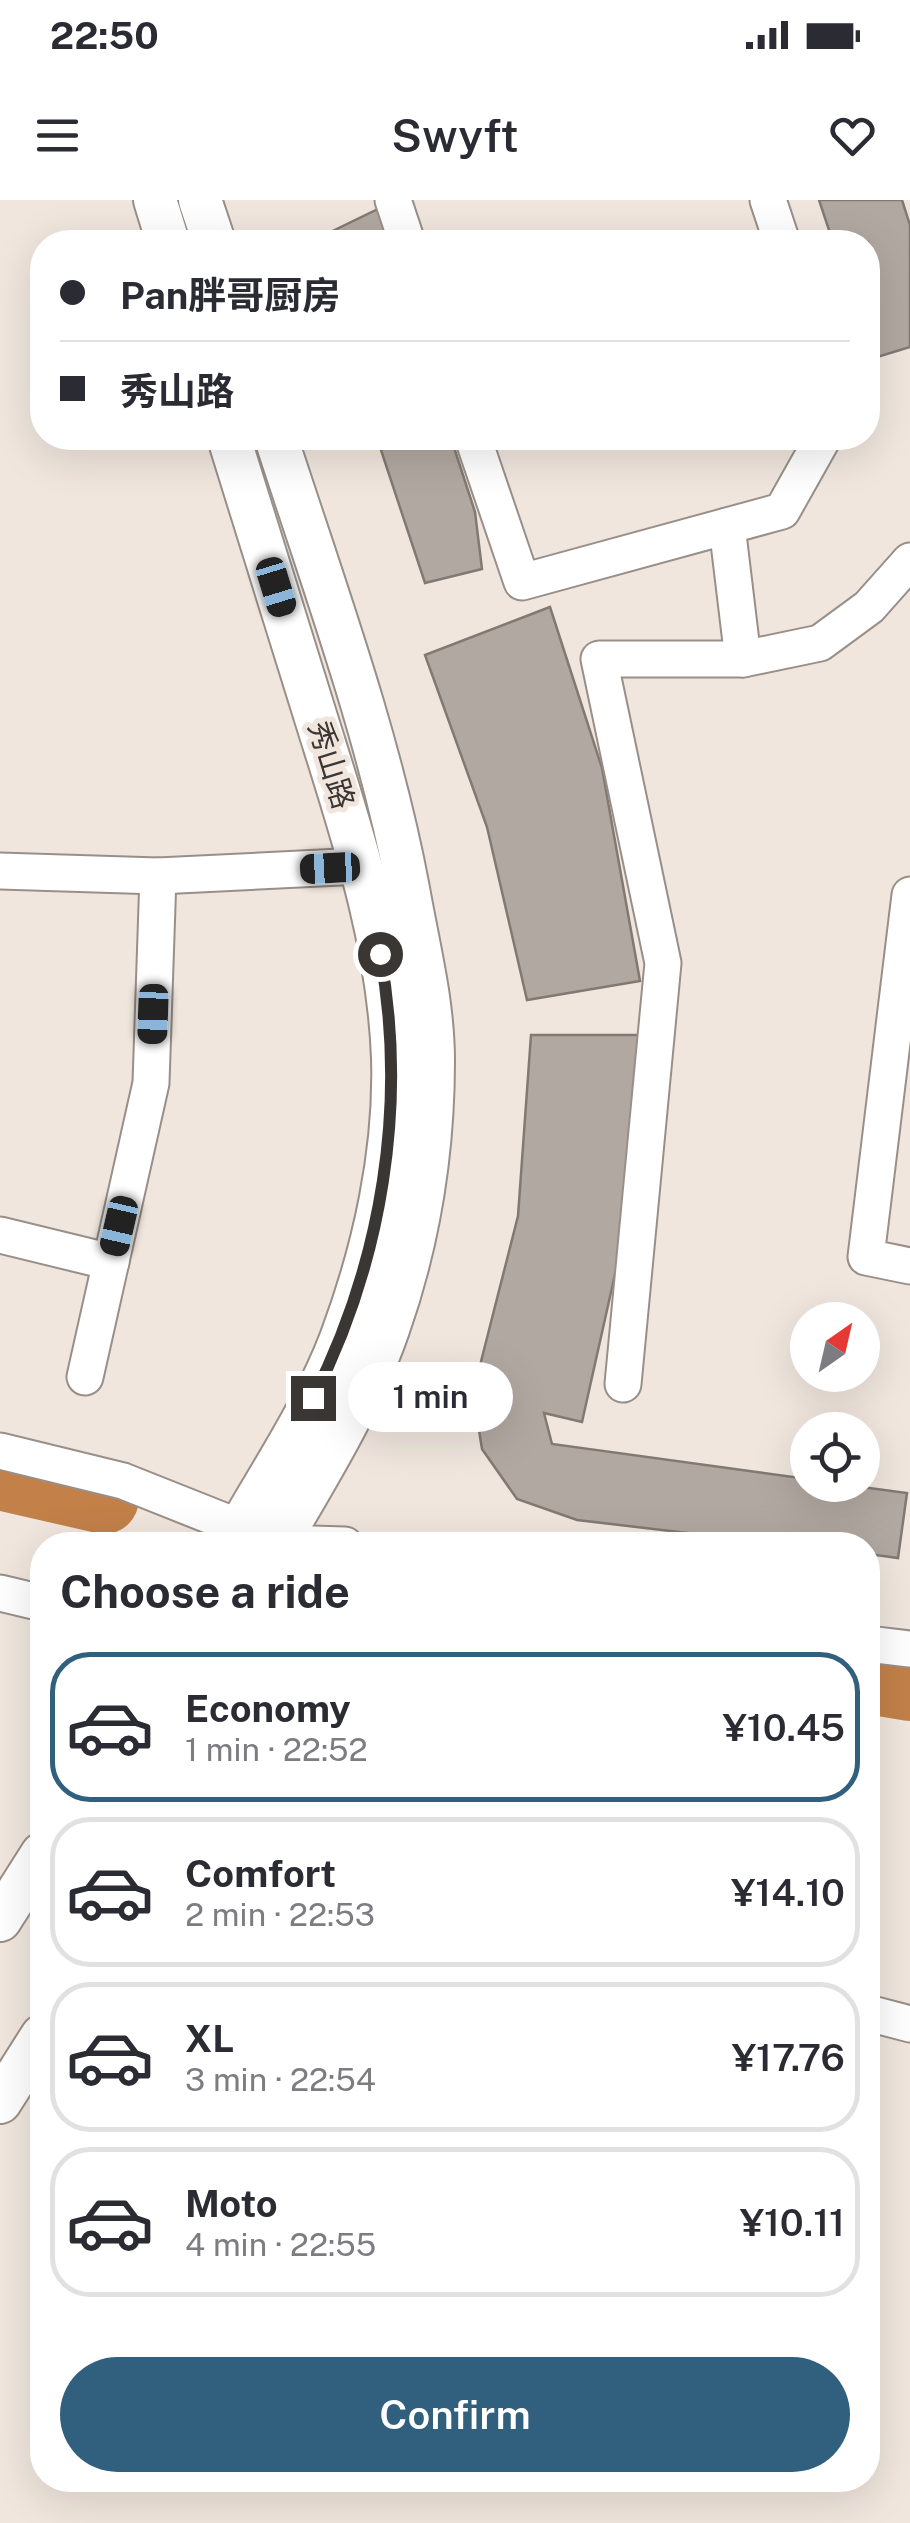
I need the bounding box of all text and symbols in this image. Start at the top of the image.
text: 22:50 [50,13,159,58]
icon: menu [30,108,85,163]
icon: heart [825,108,880,163]
text: Swyft [391,109,519,162]
text: Pan胖哥厨房 [120,273,340,318]
text: 秀山路 [120,369,234,414]
car [253,554,299,620]
street label: 秀山路 [302,716,362,813]
car [299,851,361,885]
route start [358,932,403,977]
car [137,983,169,1045]
car [98,1193,140,1259]
north arrow [790,1302,880,1392]
map controls [790,1302,880,1502]
callout: 1 min [348,1363,513,1433]
route end [291,1376,336,1421]
text: 1 min [392,1378,469,1415]
button: locate [790,1412,880,1502]
text: Choose a ride [60,1565,350,1618]
icon: car [65,1682,155,1772]
text: Economy [185,1686,351,1731]
text: ¥10.45 [723,1705,845,1750]
text: 1 min · 22:52 [185,1731,368,1768]
icon: car [65,1847,155,1937]
text: Comfort [185,1851,336,1896]
text: ¥14.10 [731,1870,845,1915]
text: 2 min · 22:53 [185,1896,375,1933]
icon: car [65,2012,155,2102]
text: XL [185,2016,234,2061]
text: ¥17.76 [732,2035,845,2080]
text: 3 min · 22:54 [185,2061,376,2098]
icon: car [65,2177,155,2267]
text: Moto [185,2181,278,2226]
text: ¥10.11 [740,2200,845,2245]
text: 4 min · 22:55 [185,2226,376,2263]
button: Confirm [60,2357,850,2472]

